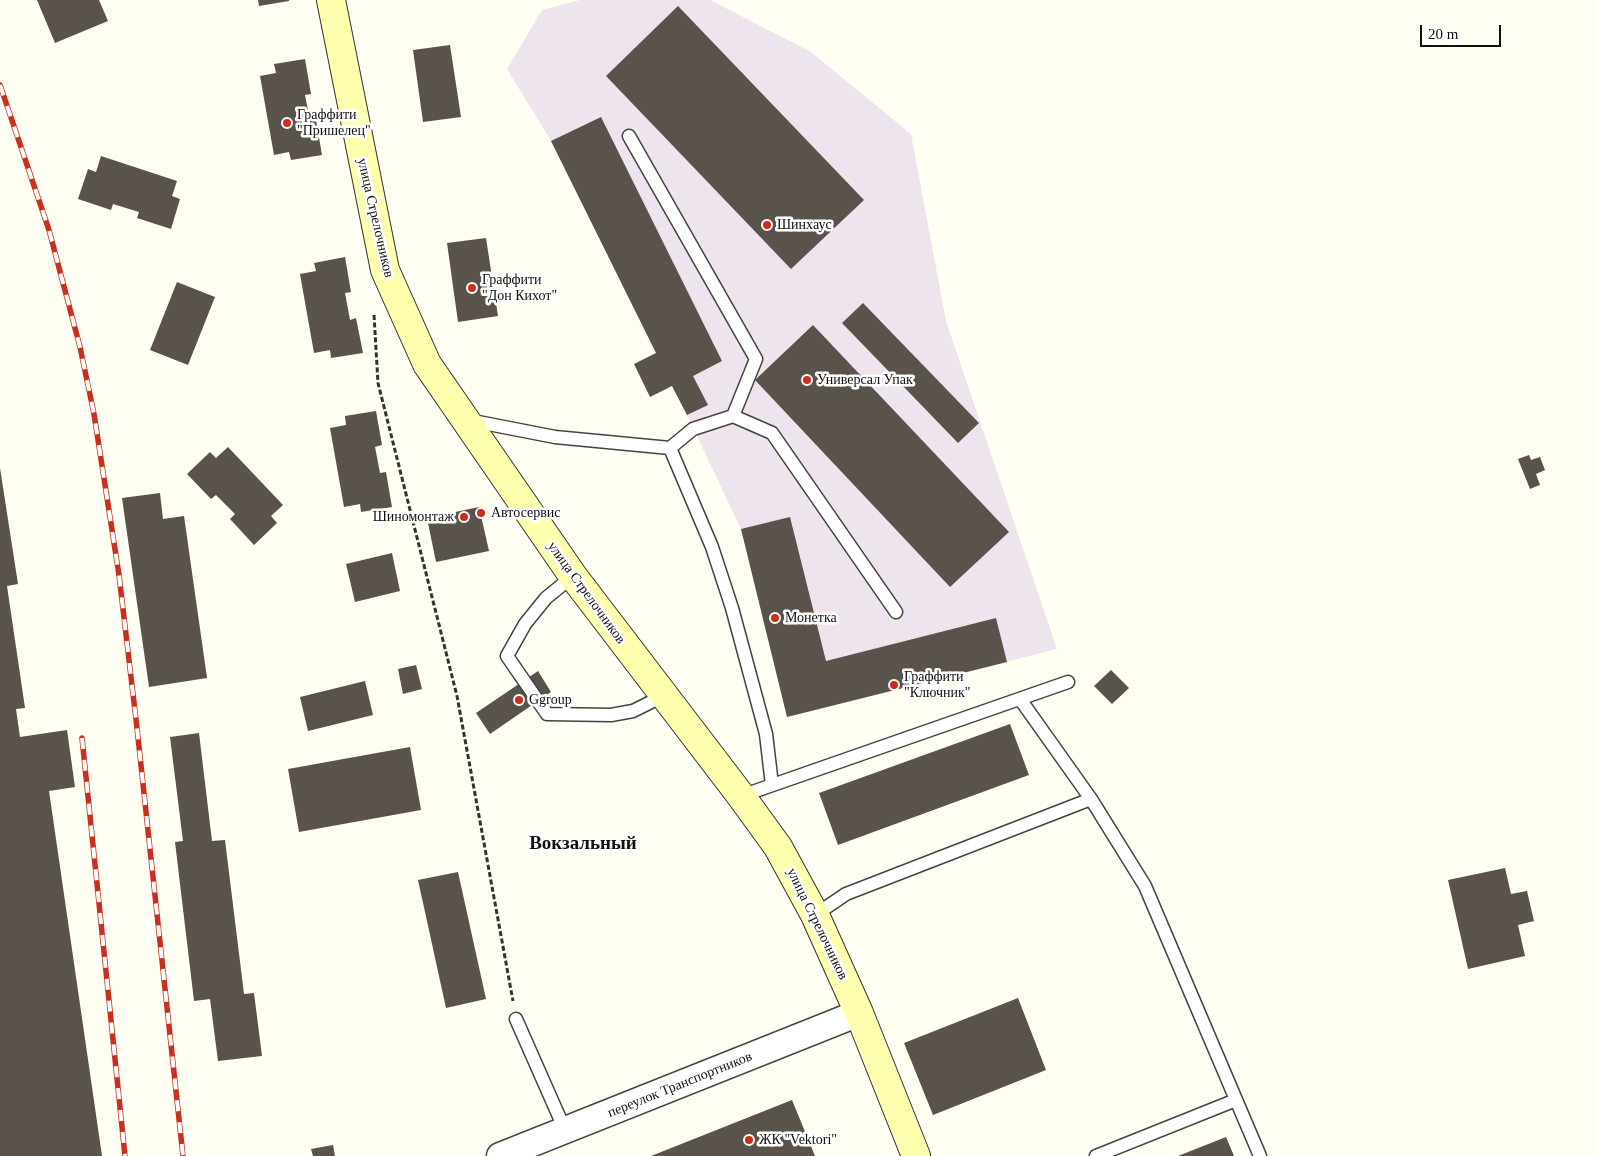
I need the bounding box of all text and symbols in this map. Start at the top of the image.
scale bar [1422,15,1503,47]
text: 20 m [1428,26,1458,42]
place label: Граффити "Пришелец" [297,107,371,140]
marker: Граффити "Пришелец" [281,117,293,129]
street label: улица Стрелочников [353,157,397,279]
place label: Шинхаус [777,217,832,233]
marker: Шинхаус [761,219,773,231]
place label: Граффити "Дон Кихот" [482,272,557,304]
marker: Граффити "Дон Кихот" [466,282,478,294]
place label: Универсал Упак [817,372,913,388]
marker: Универсал Упак [801,374,813,386]
place label: Автосервис [491,505,561,521]
marker: Автосервис [475,507,487,519]
place label: Шиномонтаж [373,509,454,525]
marker: Шиномонтаж [458,511,470,523]
street label: улица Стрелочников [543,539,629,647]
place label: Монетка [785,610,837,626]
marker: Монетка [769,612,781,624]
place label: Граффити "Ключник" [904,669,971,702]
marker: Граффити "Ключник" [888,679,900,691]
place label: Ggroup [529,692,572,708]
marker: Ggroup [513,694,525,706]
district label: Вокзальный [529,833,637,855]
street label: улица Стрелочников [783,865,851,983]
street label: переулок Транспортников [605,1048,755,1122]
place label: ЖК "Vektori" [759,1132,837,1148]
marker: ЖК "Vektori" [743,1134,755,1146]

